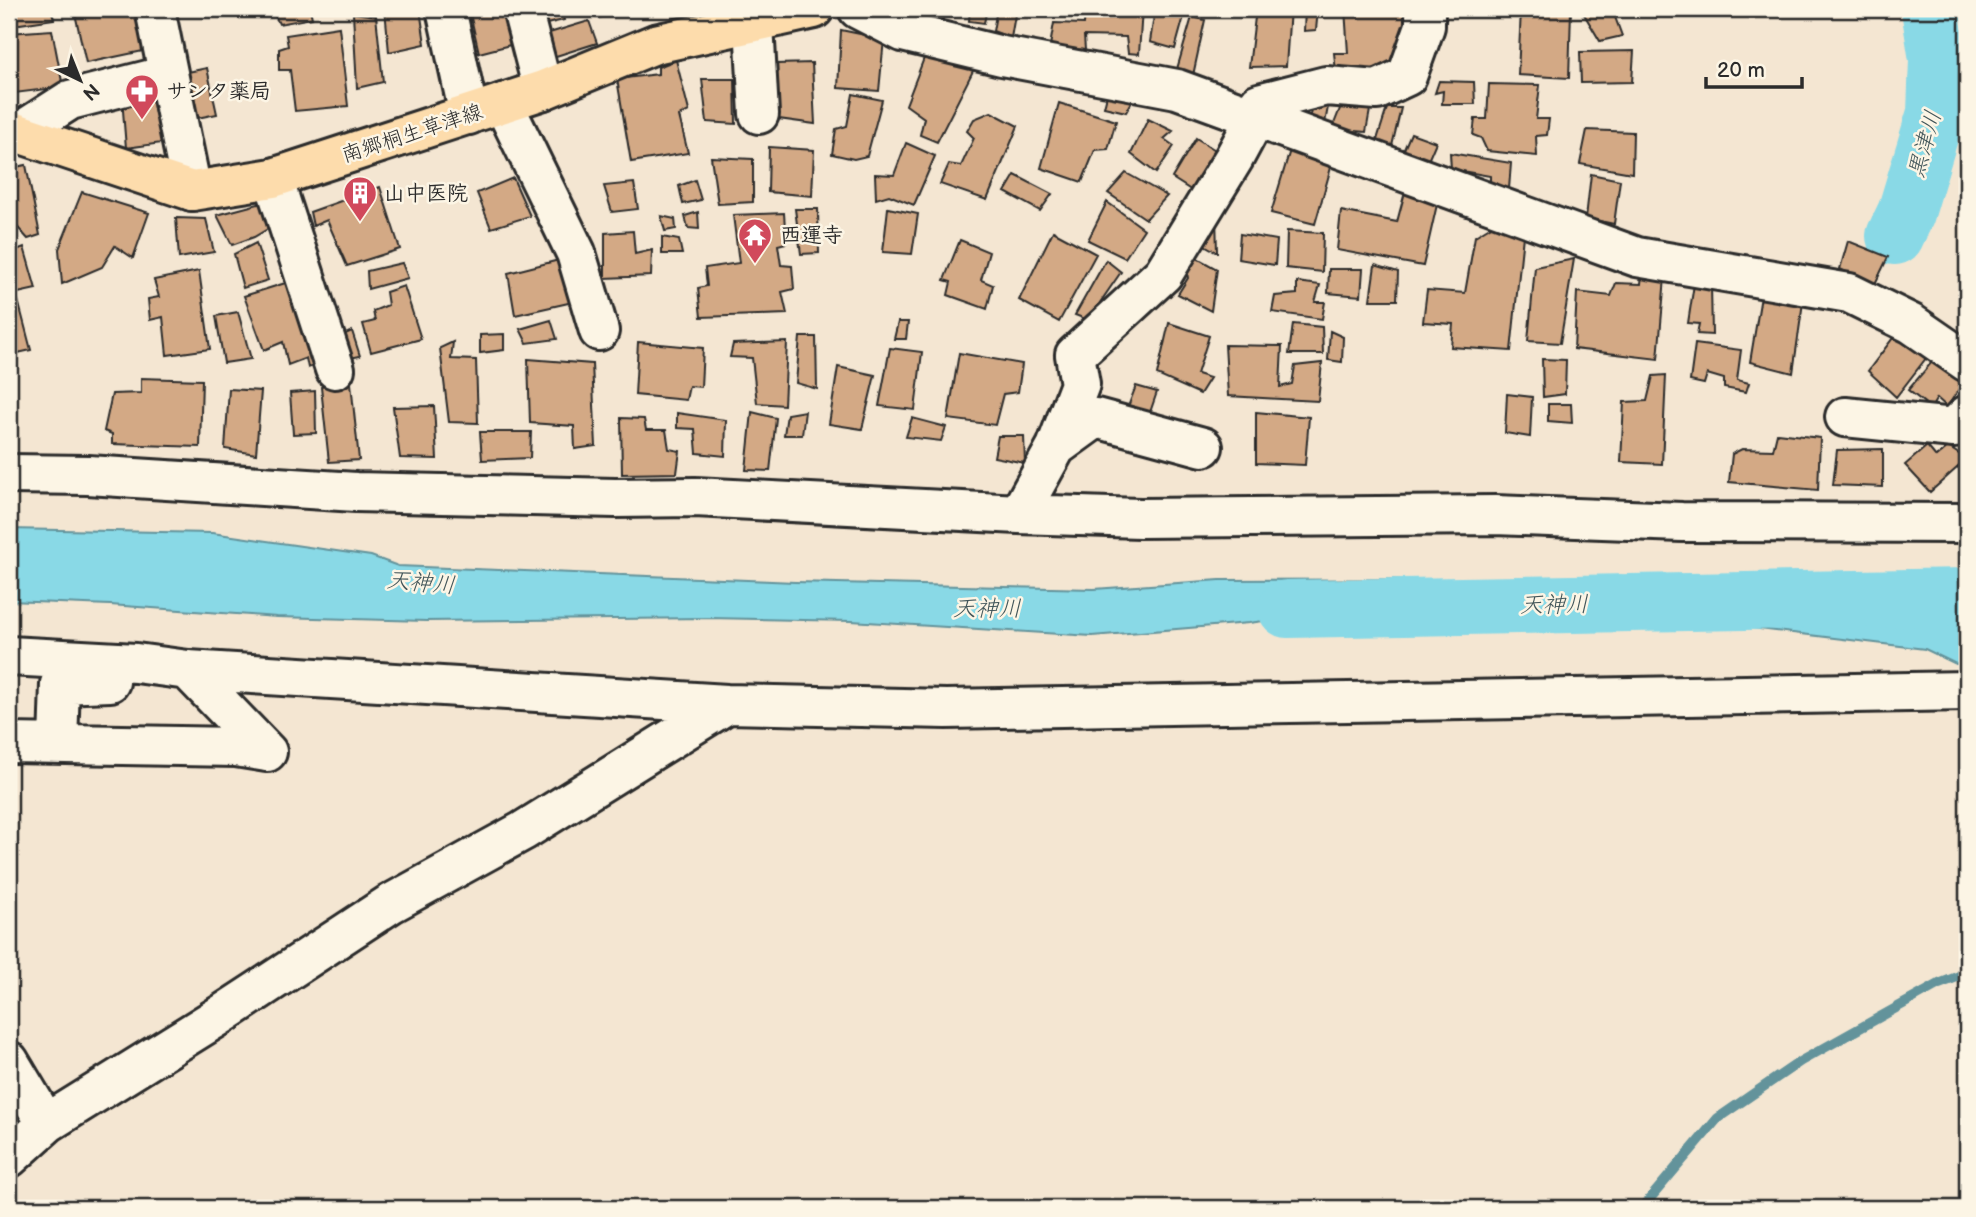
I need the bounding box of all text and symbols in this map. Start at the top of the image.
north arrow [46,46,116,116]
scale bar [1706,46,1803,90]
text: 20 m [1717,58,1765,83]
pharmacy icon: サンタ薬局 [123,72,161,121]
text: N [78,78,104,105]
place label: サンタ薬局 [166,79,271,104]
street label: 南郷桐生草津線 [338,99,486,168]
water label: 黒津川 [1902,107,1948,181]
building icon: 山中医院 [341,174,379,223]
place label: 山中医院 [384,181,468,206]
temple icon: 西運寺 [736,216,774,265]
place label: 西運寺 [780,223,843,248]
water label: 天神川 [385,566,457,600]
water label: 天神川 [1519,590,1589,620]
water label: 天神川 [953,595,1022,623]

